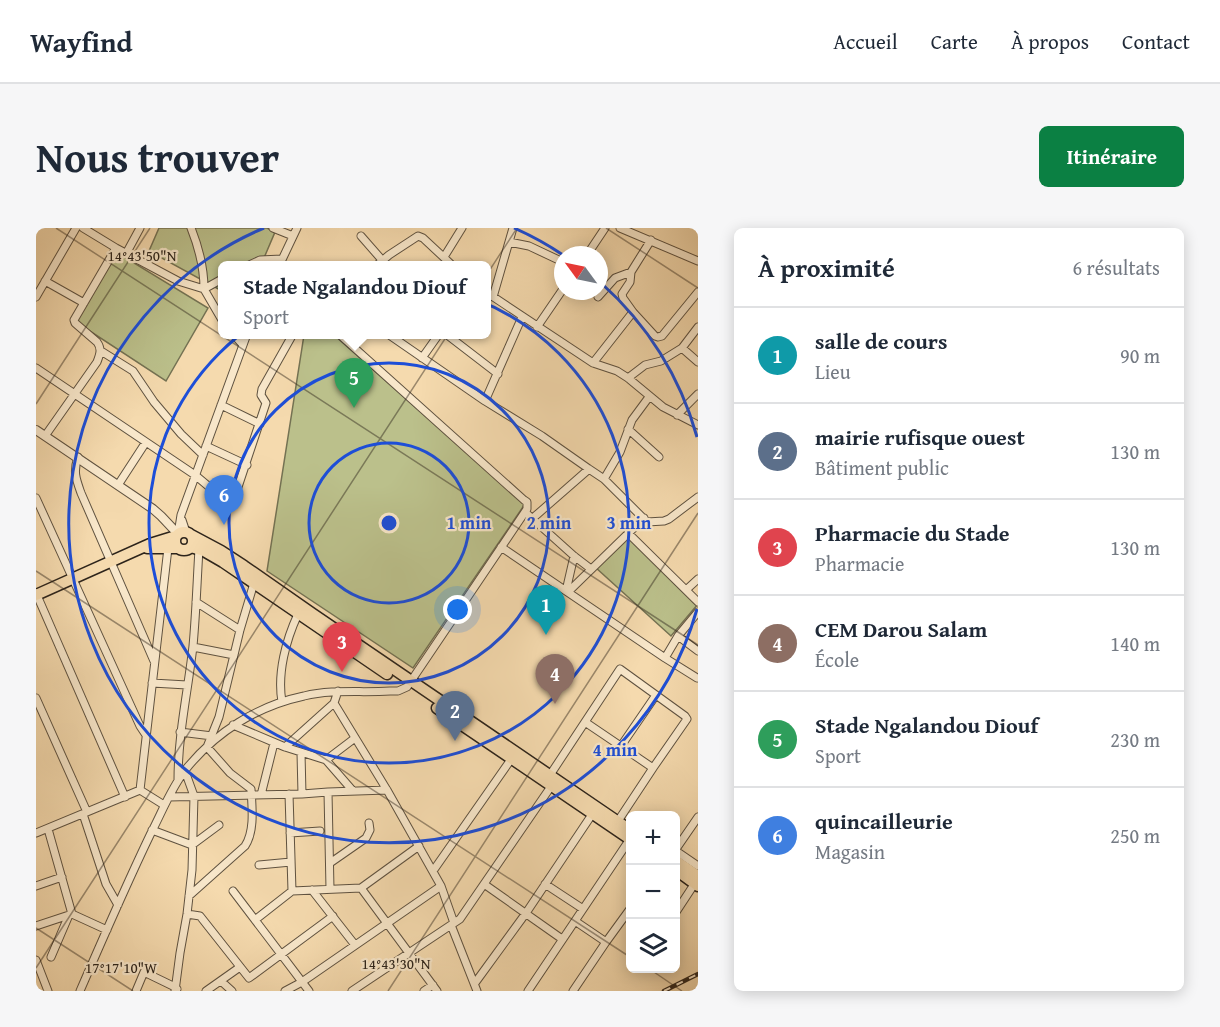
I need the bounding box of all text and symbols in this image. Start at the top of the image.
text: Wayfind [30,21,132,62]
text: Accueil [833,26,898,57]
text: Carte [931,26,978,57]
text: À propos [1011,26,1089,57]
text: Contact [1122,26,1190,57]
text: Nous trouver [36,126,279,187]
button: Itinéraire [1039,126,1184,187]
text: 14°43'50"N [108,245,177,266]
north arrow [554,246,608,300]
text: À proximité [758,248,895,287]
text: 6 résultats [1072,253,1160,282]
popup [218,261,491,339]
text: Stade Ngalandou Diouf [243,270,466,302]
text: Sport [243,302,289,331]
text: salle de cours [815,325,947,357]
text: 1 [772,341,783,370]
text: 90 m [1120,341,1160,370]
text: Lieu [815,357,851,386]
pin: 5 [334,358,374,408]
text: mairie rufisque ouest [815,421,1025,453]
text: 2 [772,437,783,466]
text: 130 m [1110,437,1160,466]
text: Bâtiment public [815,453,949,482]
pin: 6 [204,476,243,525]
text: 1 min [447,509,492,536]
text: 2 min [527,509,572,536]
text: 3 min [607,509,652,536]
centre of rings [379,513,399,533]
text: Pharmacie du Stade [815,517,1010,549]
text: 3 [772,533,783,562]
text: 130 m [1110,533,1160,562]
text: Pharmacie [815,549,904,578]
pin: 1 [526,586,566,635]
your location [443,595,472,624]
text: CEM Darou Salam [815,613,987,645]
pin: 3 [322,622,362,672]
text: 4 [772,629,783,658]
text: 140 m [1110,629,1160,658]
text: École [815,645,859,674]
pin: 4 [536,654,574,704]
pin: 2 [436,692,474,741]
text: Stade Ngalandou Diouf [815,709,1038,741]
text: 5 [772,725,783,754]
text: 230 m [1110,725,1160,754]
text: 4 min [593,736,638,763]
text: Sport [815,741,861,770]
text: quincailleurie [815,805,953,837]
map controls [626,811,680,973]
button: + [626,811,680,865]
text: 6 [772,821,783,850]
text: 250 m [1110,821,1160,850]
text: Magasin [815,837,885,866]
button: − [626,865,680,919]
button: layers [626,919,680,973]
text: 14°43'30"N [362,953,431,974]
text: 17°17'10"W [85,957,157,978]

